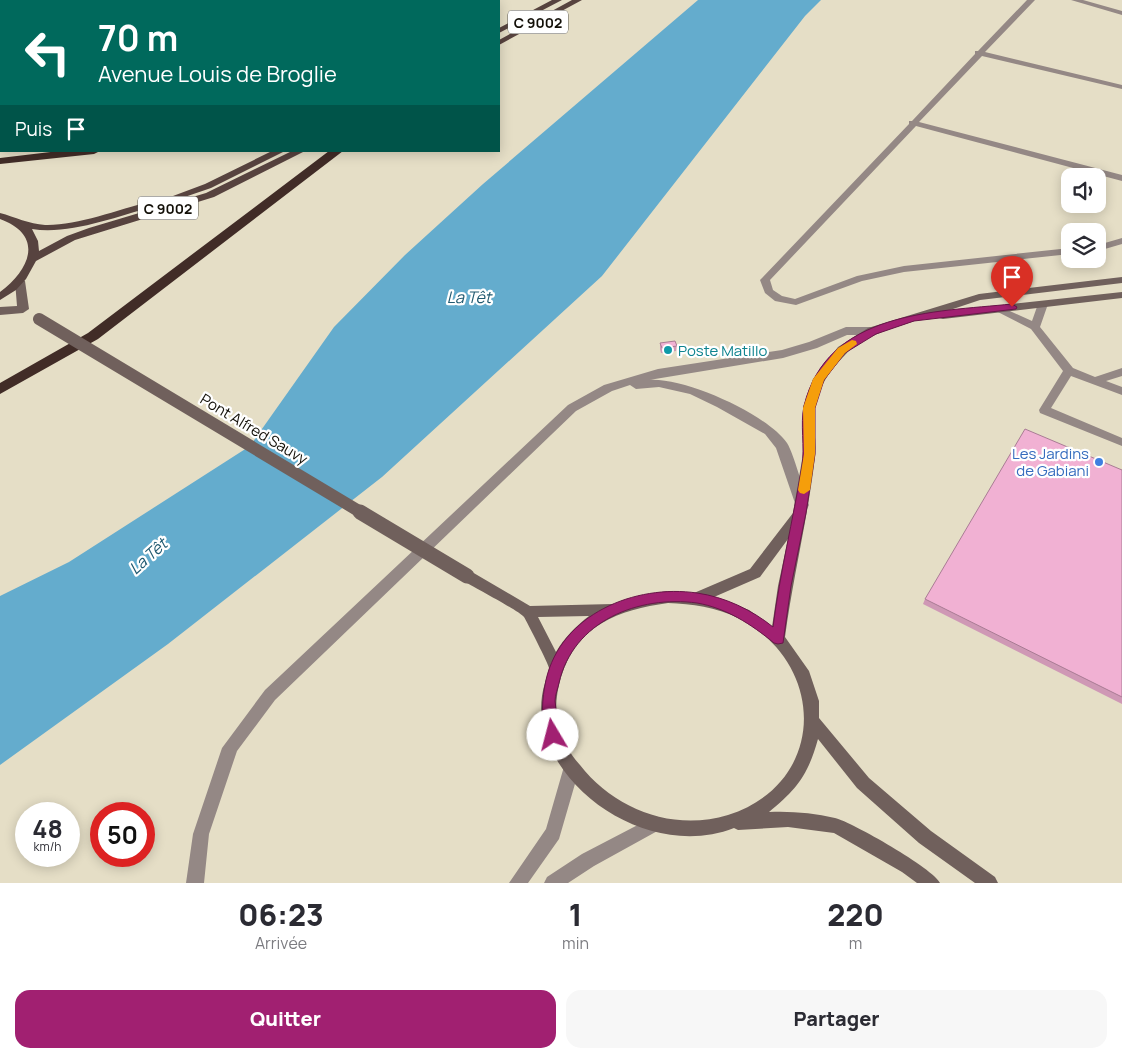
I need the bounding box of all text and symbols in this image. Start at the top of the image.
road number: C 9002 [508,11,568,34]
text: 70 m [98,14,178,62]
icon: left [15,20,80,85]
text: Avenue Louis de Broglie [98,59,337,89]
icon: arrive [62,115,90,143]
text: Puis [15,116,52,142]
map controls [1061,168,1106,268]
button: sound [1061,168,1106,213]
road number: C 9002 [138,197,198,220]
button: layers [1061,223,1106,268]
pin [991,256,1033,307]
icon: arrive [998,263,1026,291]
water label: La Têt [447,286,493,308]
place label: Poste Matillo [678,340,768,361]
marker: Poste Matillo [662,344,674,356]
street label: Pont Alfred Sauvy [196,389,312,469]
place label: Les Jardins de Gabiani [1012,443,1089,481]
marker: Les Jardins de Gabiani [1093,456,1105,468]
water label: La Têt [124,532,173,579]
position arrow [526,708,578,760]
speed limit sign: 50 [90,802,155,867]
text: 48 [32,811,63,846]
text: km/h [34,838,61,855]
text: 06:23 [238,894,324,935]
text: 1 [569,894,582,935]
text: 220 [827,894,884,935]
text: Arrivée [255,932,307,954]
text: min [562,932,589,954]
text: m [849,932,862,954]
button: Quitter [15,990,556,1048]
button: Partager [566,990,1107,1048]

